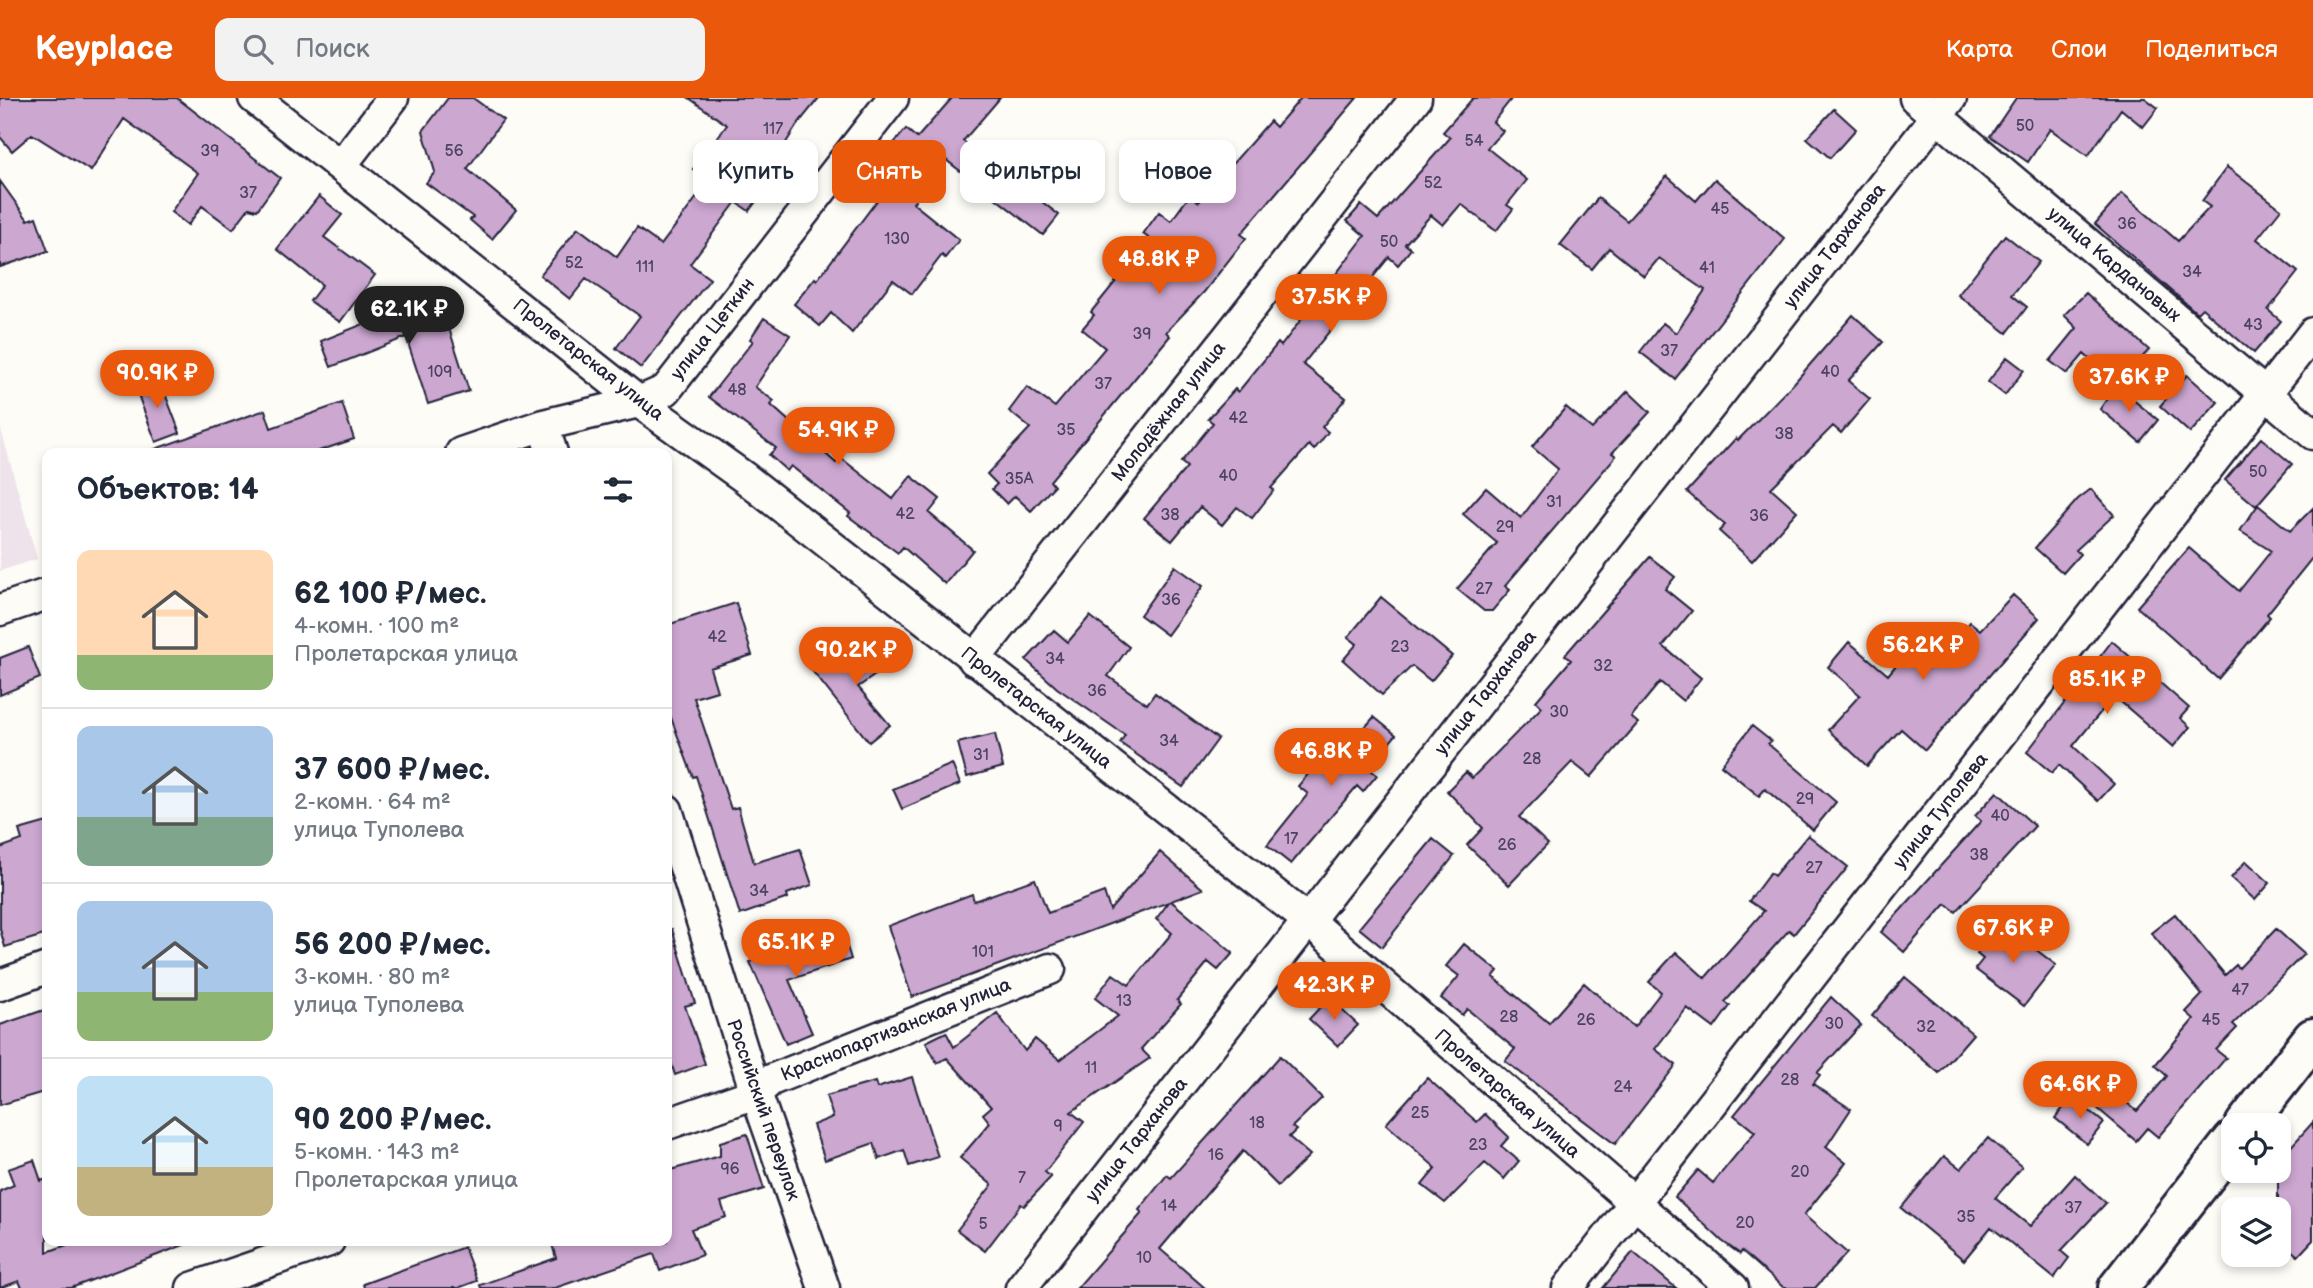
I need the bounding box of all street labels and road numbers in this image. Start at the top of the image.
street label: улица Тарханова [1779,179,1891,313]
street label: улица Кардановых [2043,203,2186,328]
street label: улица Цеткин [666,273,760,385]
street label: Пролетарская улица [508,294,668,426]
street label: Молодёжная улица [1107,337,1231,487]
street label: улица Тарханова [1430,626,1542,760]
street label: Пролетарская улица [956,642,1116,774]
street label: улица Туполева [1889,748,1993,874]
street label: Краснопартизанская улица [778,973,1014,1087]
street label: Российский переулок [721,1016,805,1204]
street label: Пролетарская улица [1430,1025,1584,1163]
street label: улица Тарханова [1081,1073,1193,1207]

